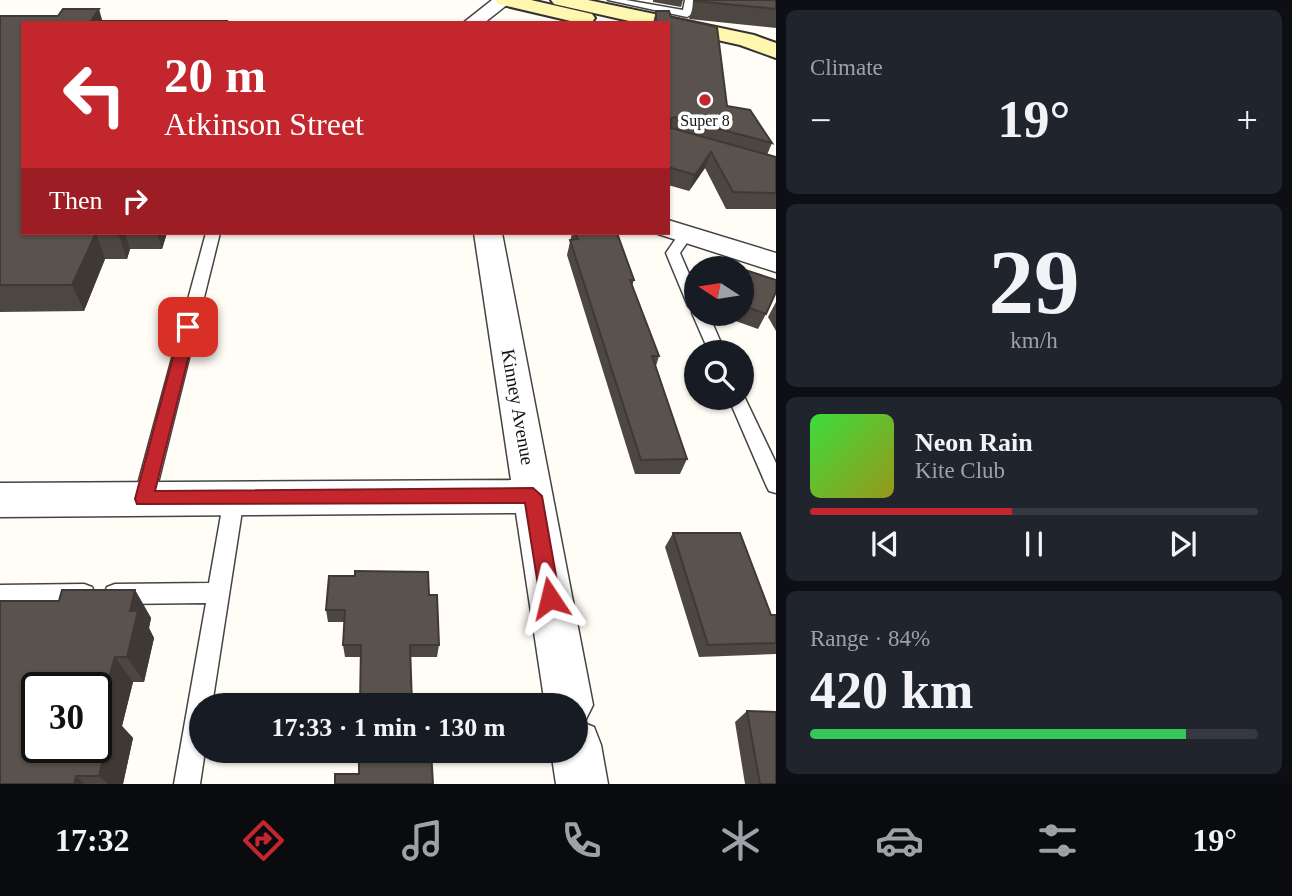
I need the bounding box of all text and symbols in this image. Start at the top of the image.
text: 20 m [164,48,266,103]
icon: left [49,49,140,140]
text: Climate [810,55,883,80]
text: 19° [998,91,1070,148]
marker: Super 8 [697,92,713,108]
text: − [810,99,831,141]
text: + [1237,99,1258,141]
text: Atkinson Street [164,106,364,142]
place label: Super 8 [680,112,730,130]
icon: right [116,182,154,220]
text: Then [49,186,102,215]
text: 29 [989,232,1080,333]
north arrow [684,256,754,326]
map controls [684,256,754,410]
pin [158,297,218,357]
icon: arrive [169,308,207,346]
text: km/h [1010,328,1058,353]
button: search [684,340,754,410]
street label: Kinney Avenue [497,347,539,467]
text: Neon Rain [915,428,1033,457]
text: Kite Club [915,458,1005,483]
icon: previous [866,525,904,563]
icon: pause [1015,525,1053,563]
icon: next [1164,525,1202,563]
position arrow [513,561,587,635]
text: Range · 84% [810,626,930,651]
text: 420 km [810,662,973,719]
speed limit sign: 30 [21,672,112,763]
text: 17:33 · 1 min · 130 m [272,713,506,742]
icon: directions [239,816,288,865]
icon: music [398,816,447,865]
icon: phone [557,816,606,865]
icon: climate [716,816,765,865]
icon: car [875,816,924,865]
icon: filters [1033,816,1082,865]
text: 17:32 [55,822,130,858]
text: 19° [1192,822,1237,858]

